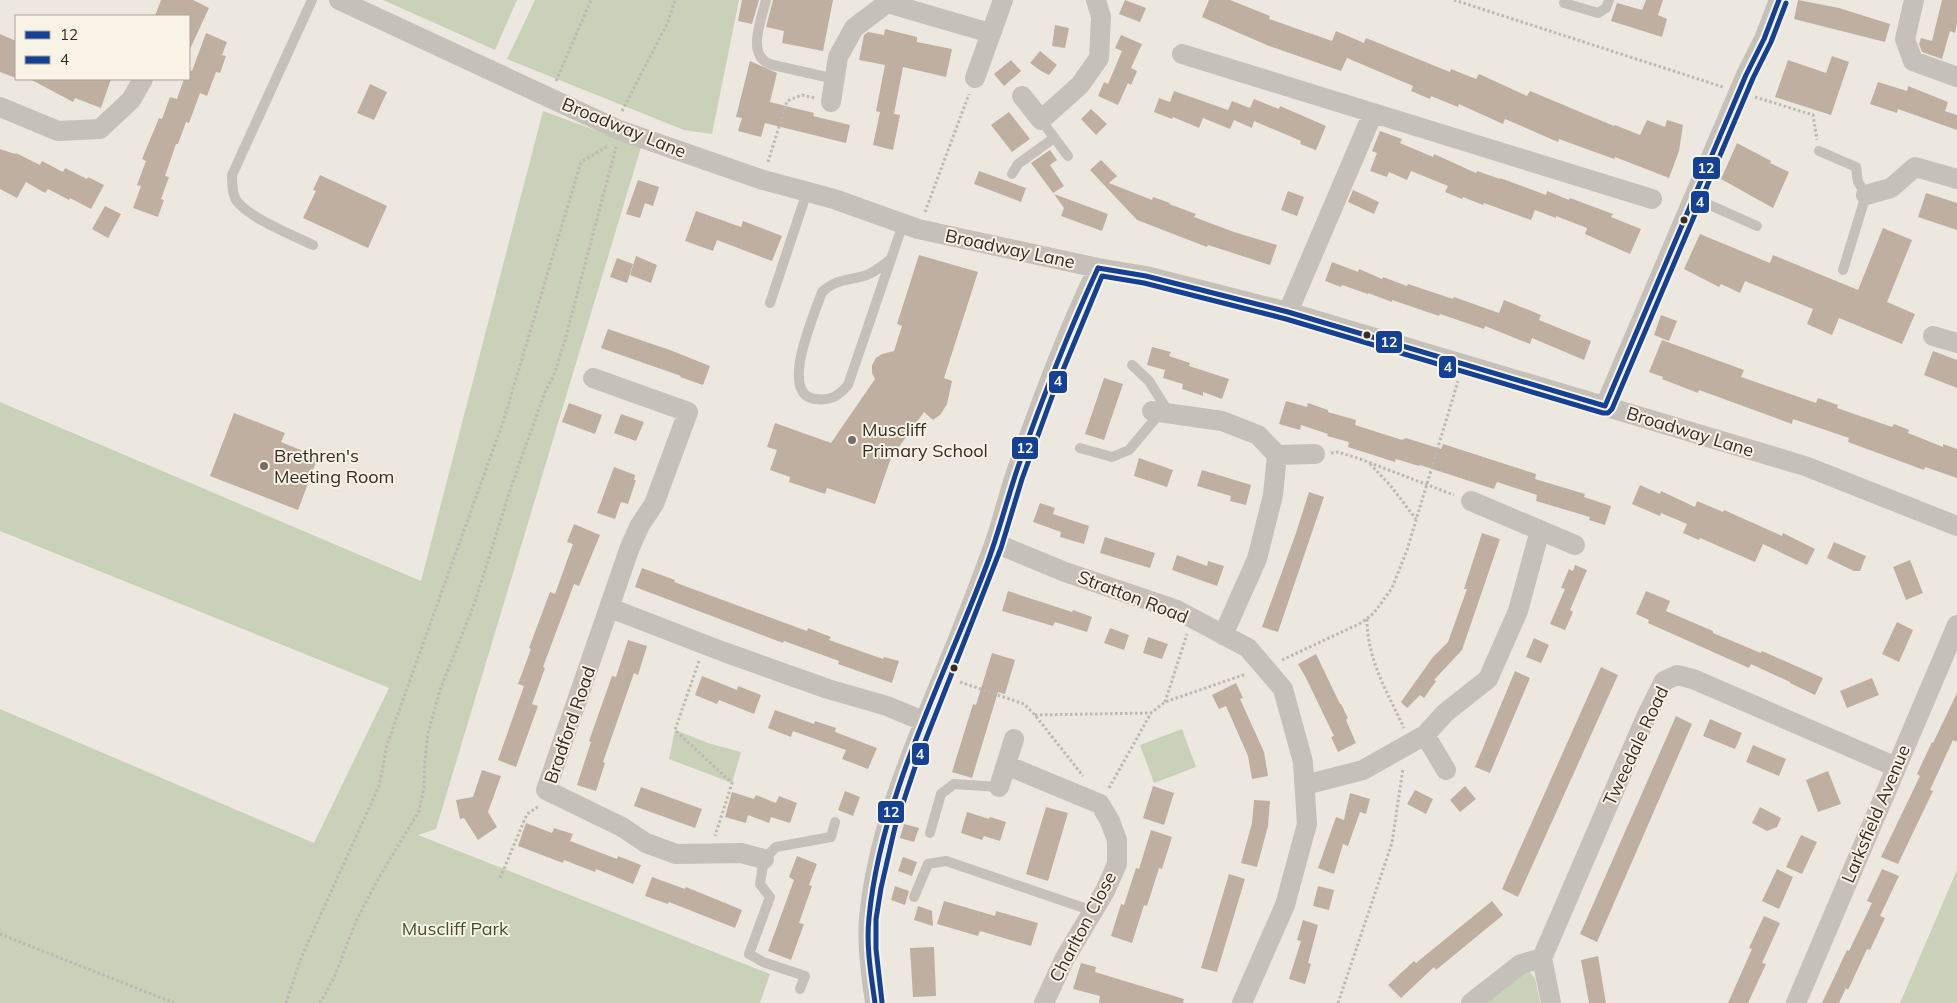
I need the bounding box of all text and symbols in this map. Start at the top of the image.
legend [15,15,190,80]
text: 12 [60,25,78,44]
text: 4 [60,50,69,69]
street label: Broadway Lane [559,92,690,163]
line badge: 12 [1692,156,1721,180]
text: 12 [1698,159,1714,177]
line badge: 4 [1690,190,1710,214]
text: 4 [1696,193,1705,211]
unlabelled marker [1679,215,1689,225]
street label: Broadway Lane [943,224,1077,273]
unlabelled marker [1362,330,1372,340]
line badge: 12 [1375,330,1403,354]
text: 12 [1381,333,1397,351]
line badge: 4 [1438,355,1457,379]
text: 4 [1444,358,1453,376]
line badge: 4 [1048,370,1068,394]
text: 4 [1054,372,1063,390]
street label: Broadway Lane [1624,401,1757,462]
place label: Muscliff Primary School [862,418,988,462]
marker: Muscliff Primary School [846,434,858,446]
line badge: 12 [1011,436,1039,460]
text: 12 [1017,439,1033,457]
place label: Brethren's Meeting Room [274,444,394,488]
marker: Brethren's Meeting Room [258,460,270,472]
street label: Stratton Road [1075,565,1192,628]
street label: Bradford Road [539,663,600,786]
unlabelled marker [949,663,959,673]
street label: Tweedale Road [1598,682,1673,809]
street label: Larksfield Avenue [1836,741,1915,886]
line badge: 4 [911,742,930,766]
text: 4 [916,745,925,763]
line badge: 12 [877,800,905,824]
text: 12 [883,803,899,821]
street label: Charlton Close [1044,868,1121,986]
park label: Muscliff Park [402,917,509,940]

